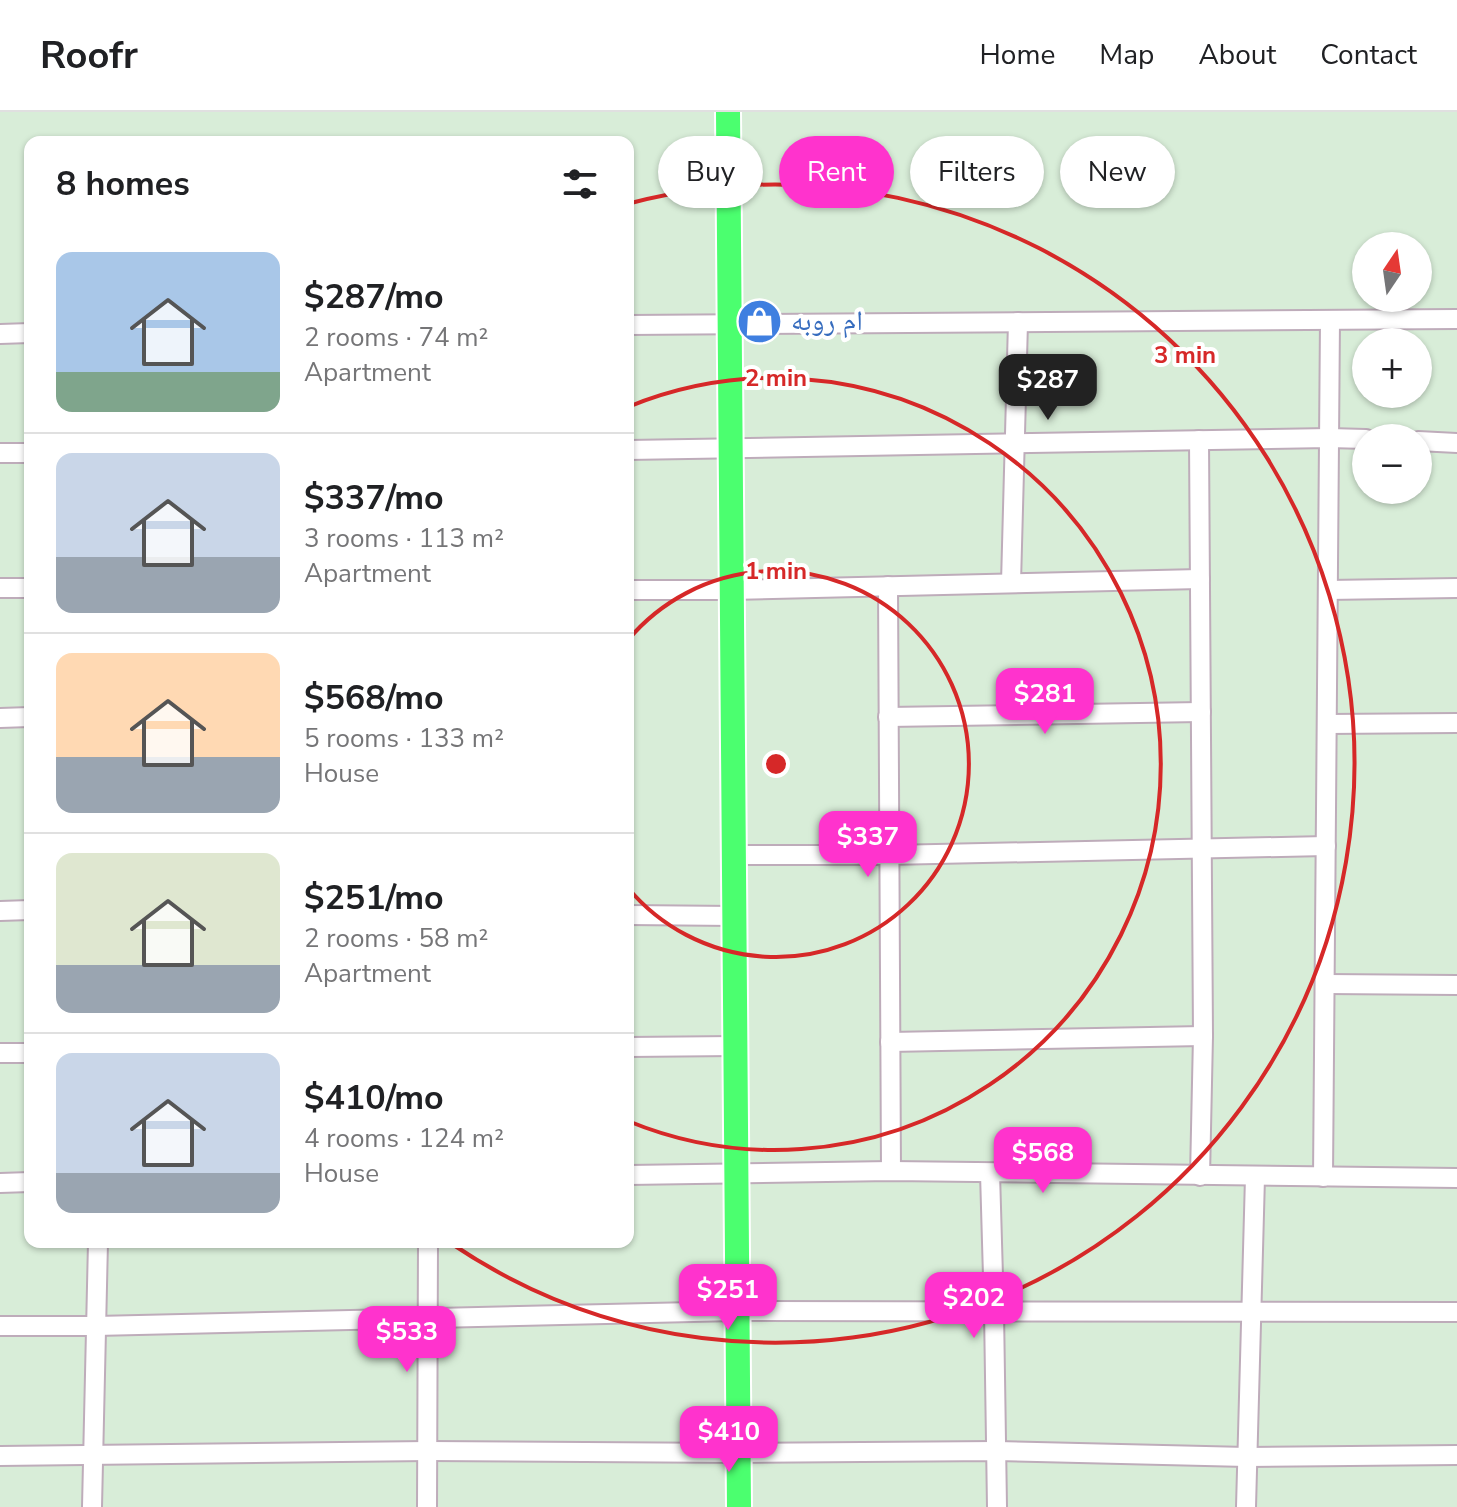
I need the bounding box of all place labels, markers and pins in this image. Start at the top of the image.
shop icon: ام روبه [736,297,784,345]
place label: ام روبه [791,302,863,340]
pin: $287 [1001,354,1095,422]
pin: $281 [998,668,1092,736]
centre of rings [762,750,790,778]
pin: $337 [821,811,915,879]
pin: $568 [996,1127,1090,1195]
pin: $251 [681,1264,775,1332]
pin: $202 [927,1272,1021,1340]
pin: $533 [360,1306,454,1374]
pin: $410 [682,1406,776,1474]

